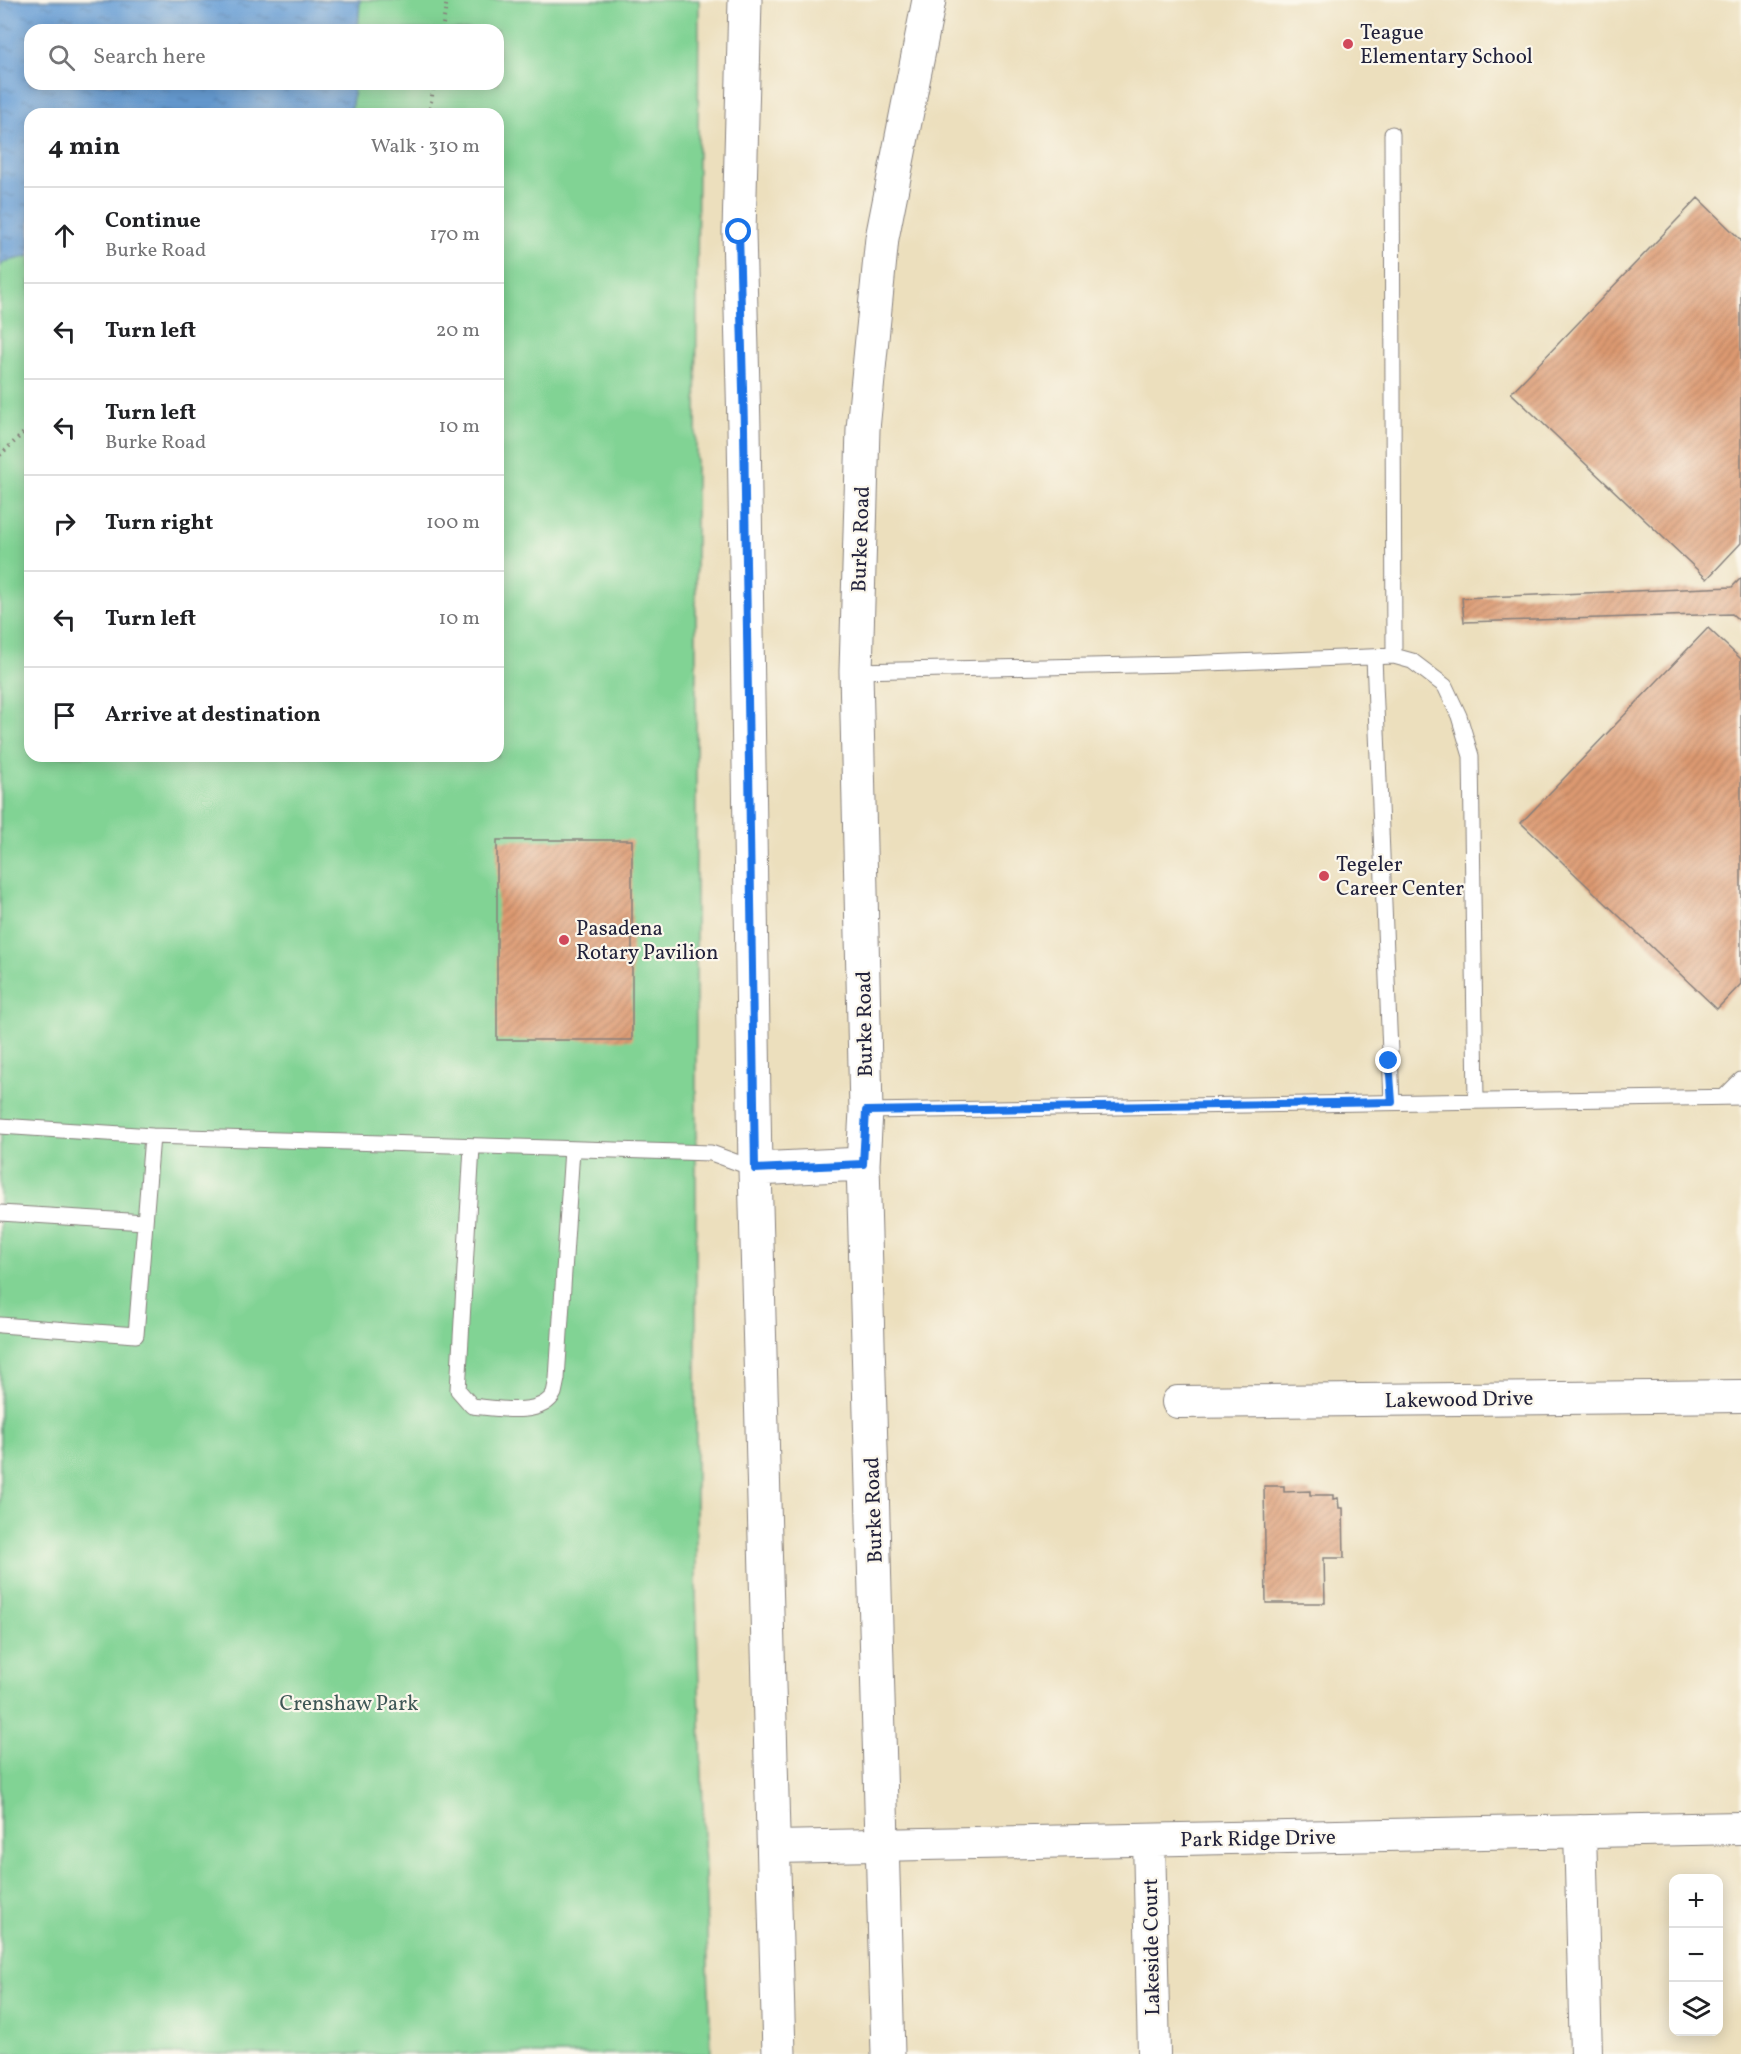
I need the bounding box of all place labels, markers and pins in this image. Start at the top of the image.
place label: Teague Elementary School [1360,19,1533,72]
marker: Teague Elementary School [1341,37,1355,51]
place label: Tegeler Career Center [1336,851,1464,904]
marker: Tegeler Career Center [1317,869,1331,883]
place label: Pasadena Rotary Pavilion [576,915,718,968]
marker: Pasadena Rotary Pavilion [557,933,571,947]

